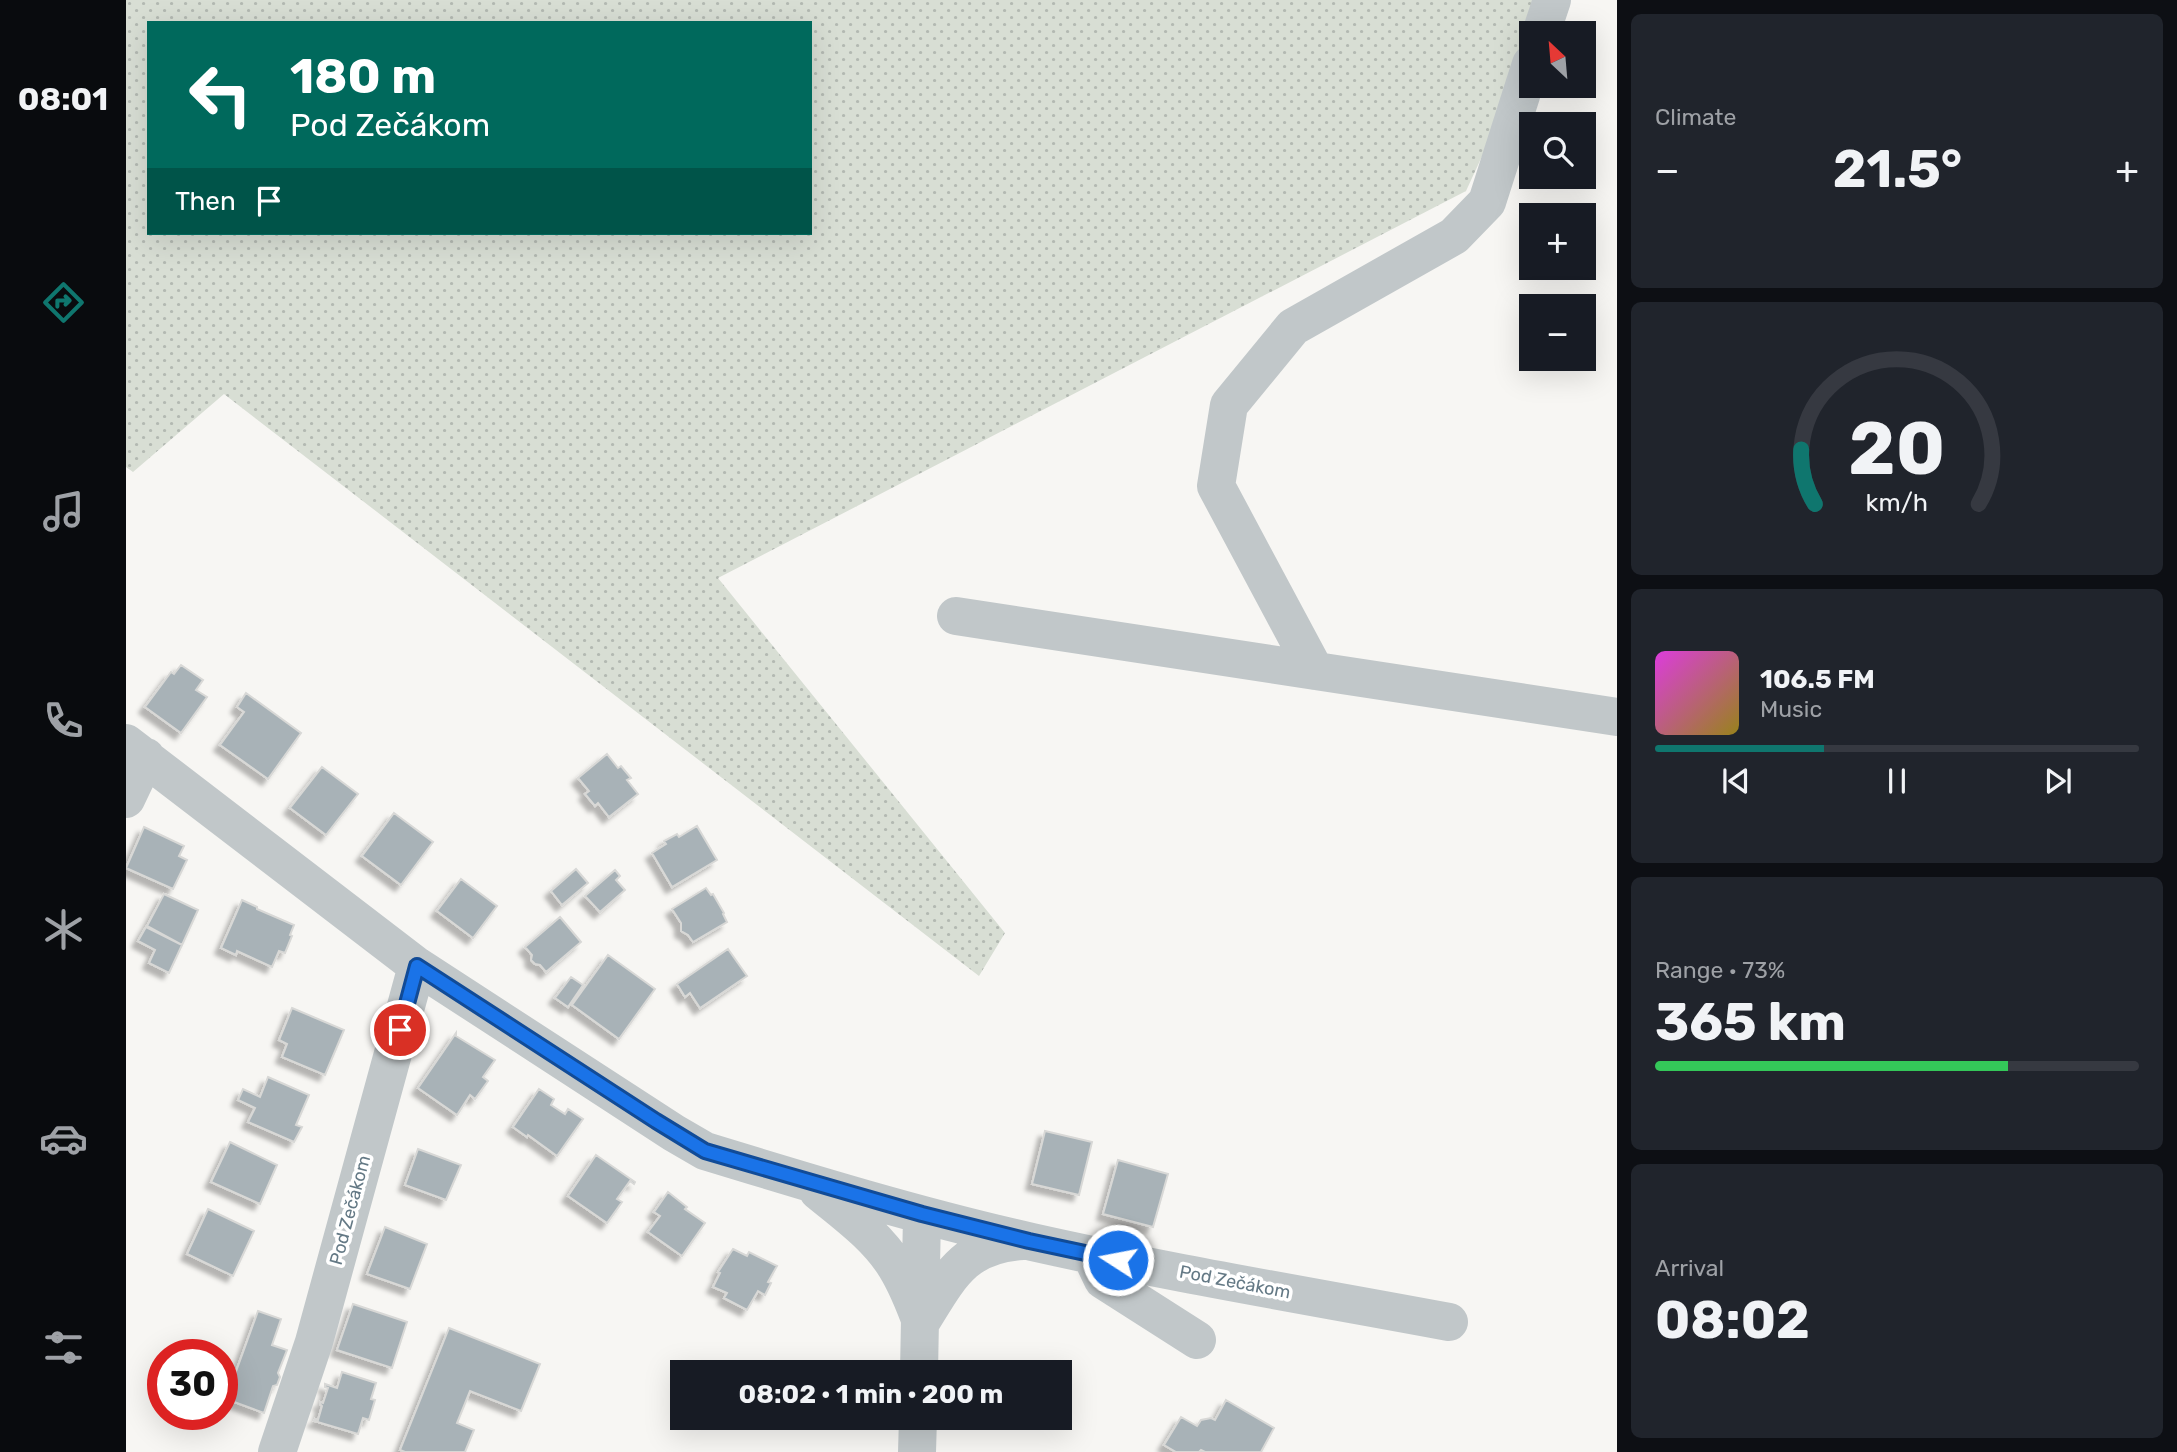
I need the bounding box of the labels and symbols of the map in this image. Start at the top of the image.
north arrow [1519,21,1596,98]
pin [370,1000,430,1060]
street label: Pod Zečákom [325,1153,375,1267]
position arrow [1081,1223,1155,1297]
street label: Pod Zečákom [1178,1260,1292,1304]
speed limit sign: 30 [147,1339,238,1430]

